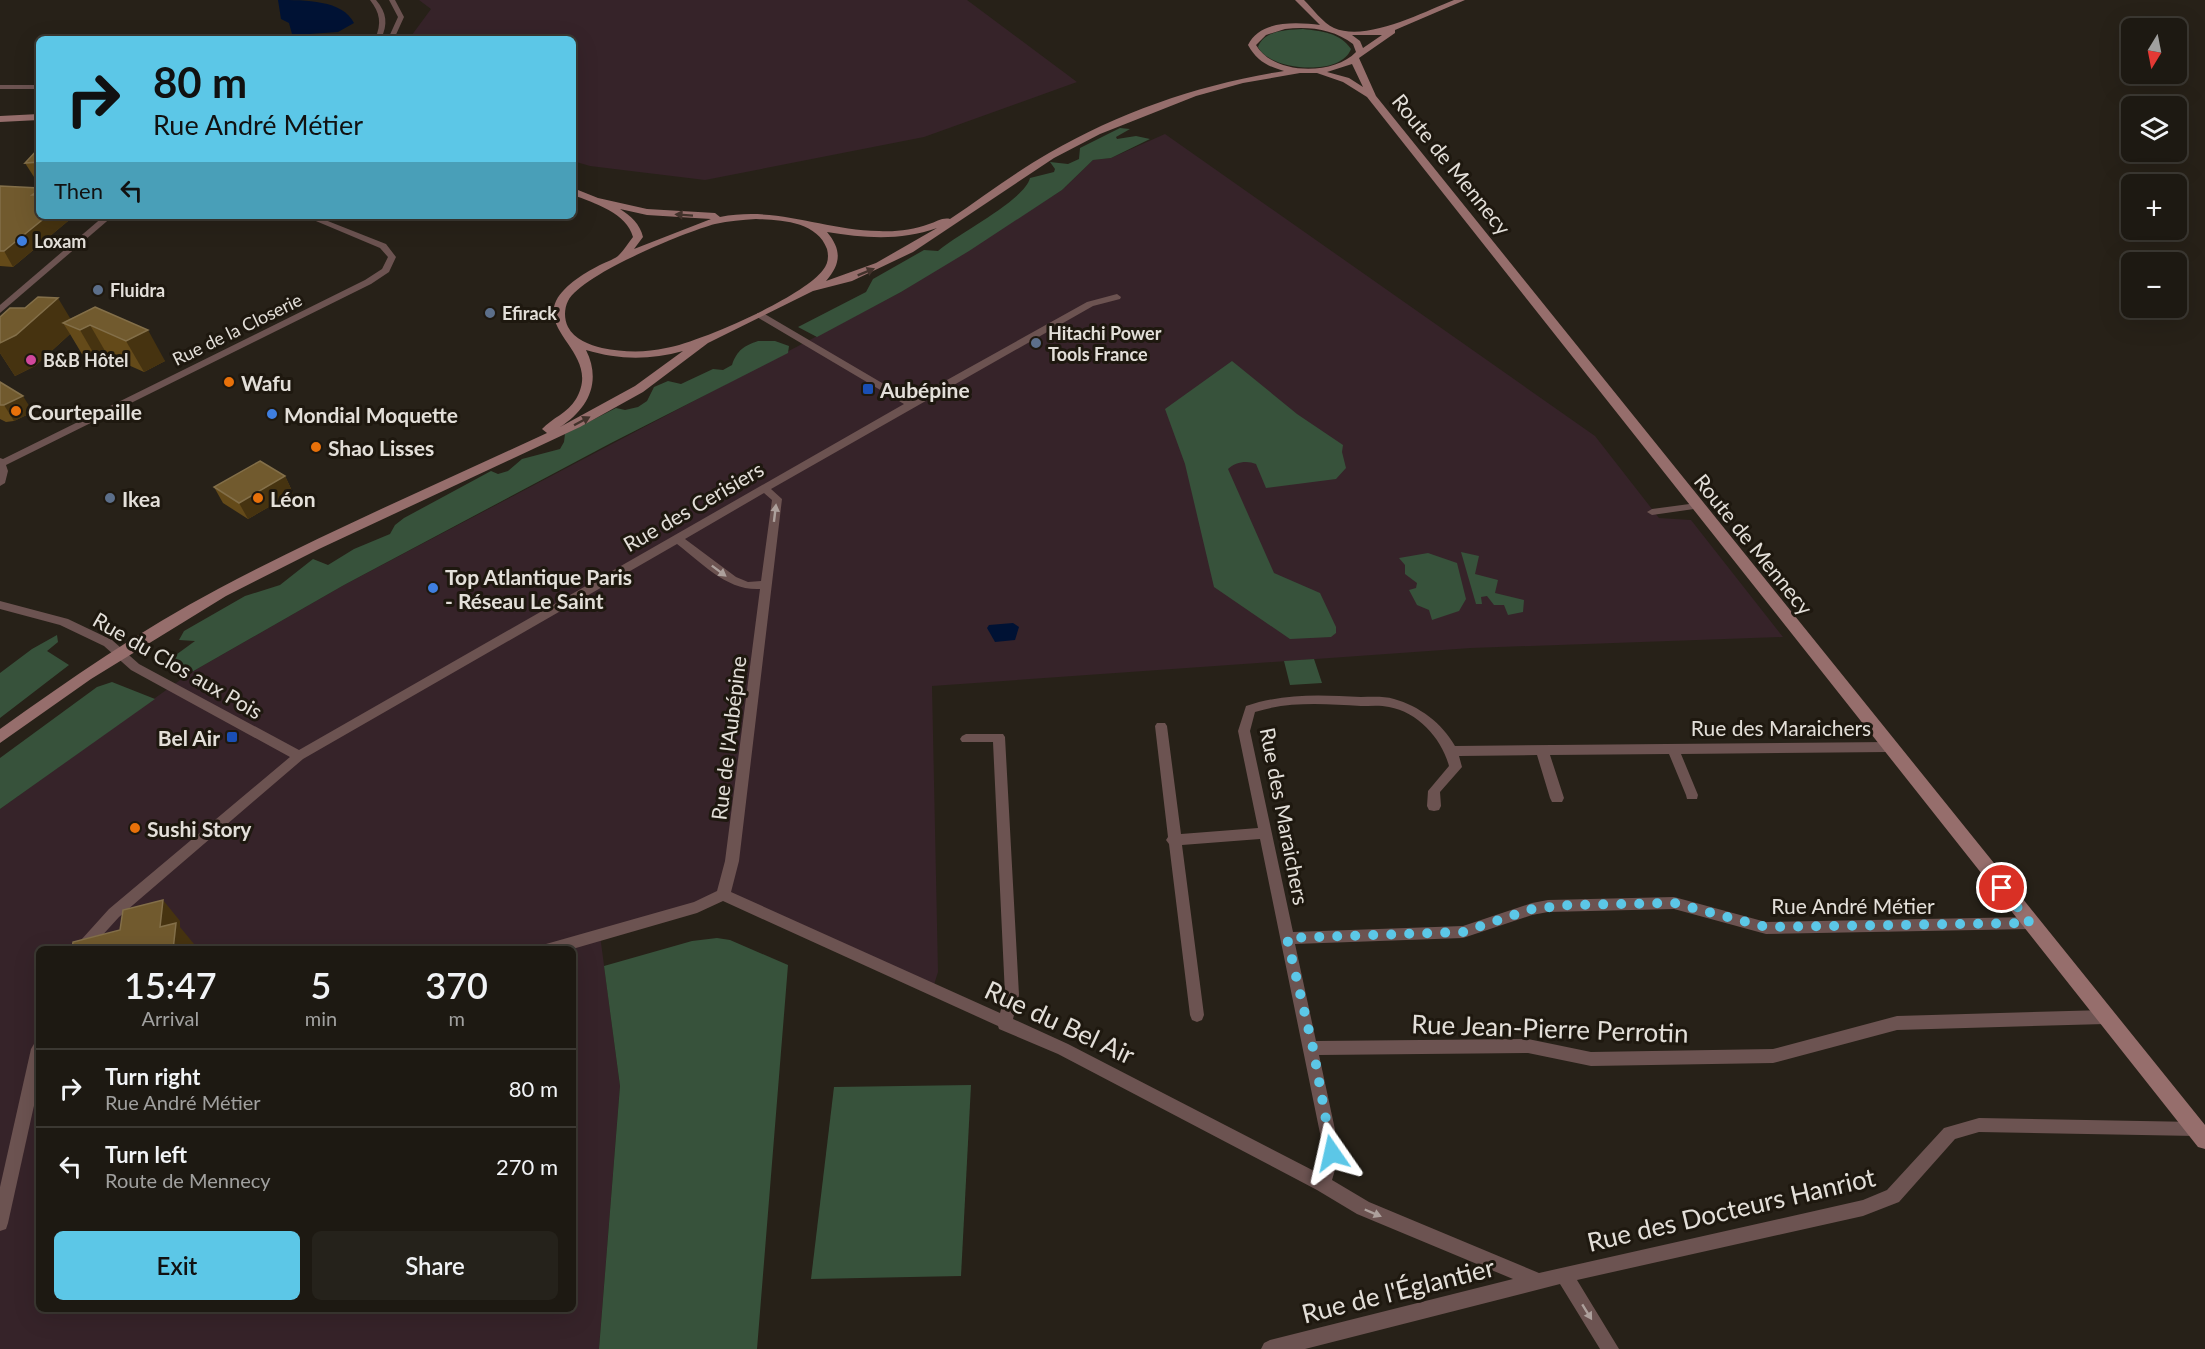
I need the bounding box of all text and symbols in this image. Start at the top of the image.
north arrow [2121,18,2187,84]
map controls [2121,18,2187,318]
text: 80 m [153,57,247,107]
icon: right [54,60,132,138]
street label: Route de Mennecy [1388,89,1517,240]
button: layers [2121,96,2187,162]
text: Rue André Métier [153,108,363,141]
icon: left [115,174,148,207]
button: + [2121,174,2187,240]
text: Then [54,177,103,204]
one-way arrow [674,210,693,220]
place label: Loxam [34,230,86,252]
marker: Loxam [15,234,29,248]
button: − [2121,252,2187,318]
one-way arrow [858,267,876,277]
place label: Fluidra [110,279,165,301]
marker: Fluidra [91,283,105,297]
street label: Rue de la Closerie [169,288,305,370]
place label: Efirack [502,302,557,324]
marker: Efirack [483,306,497,320]
place label: Hitachi Power Tools France [1048,322,1162,365]
marker: Hitachi Power Tools France [1029,336,1043,350]
place label: B&B Hôtel [43,349,129,371]
marker: B&B Hôtel [24,353,38,367]
place label: Wafu [241,370,292,395]
marker: Wafu [222,375,236,389]
place label: Aubépine [879,377,970,402]
marker: Aubépine [861,382,875,396]
place label: Courtepaille [28,399,142,424]
place label: Mondial Moquette [284,402,458,427]
marker: Courtepaille [9,404,23,418]
marker: Mondial Moquette [265,407,279,421]
one-way arrow [573,416,590,426]
place label: Shao Lisses [328,435,434,460]
marker: Shao Lisses [309,440,323,454]
street label: Rue des Cerisiers [618,456,768,556]
street label: Route de Mennecy [1690,469,1819,620]
place label: Ikea [122,486,161,511]
place label: Léon [270,486,316,511]
marker: Ikea [103,491,117,505]
marker: Léon [251,491,265,505]
one-way arrow [770,504,780,523]
place label: Top Atlantique Paris - Réseau Le Saint [445,564,632,613]
one-way arrow [711,564,727,577]
marker: Top Atlantique Paris - Réseau Le Saint [426,581,440,595]
street label: Rue du Clos aux Pois [89,606,267,724]
street label: Rue de l'Aubépine [706,654,750,822]
street label: Rue des Maraichers [1691,715,1871,740]
place label: Bel Air [158,725,220,750]
street label: Rue des Maraichers [1256,725,1314,907]
marker: Bel Air [225,730,239,744]
place label: Sushi Story [147,816,252,841]
marker: Sushi Story [128,821,142,835]
pin [1976,862,2027,913]
icon: arrive [1985,871,2018,904]
street label: Rue André Métier [1771,893,1935,918]
text: 15:47 [124,963,217,1007]
text: 5 [311,963,331,1007]
text: 370 [425,963,488,1007]
street label: Rue du Bel Air [980,973,1141,1071]
text: Arrival [142,1006,199,1030]
text: min [305,1006,337,1030]
text: m [448,1006,465,1030]
street label: Rue Jean-Pierre Perrotin [1411,1007,1689,1049]
text: Turn right [105,1063,200,1090]
icon: right [54,1072,87,1105]
text: 80 m [509,1075,558,1102]
text: Rue André Métier [105,1090,261,1114]
position arrow [1300,1121,1364,1185]
text: Turn left [105,1141,187,1168]
icon: left [54,1150,87,1183]
text: 270 m [496,1153,558,1180]
street label: Rue des Docteurs Hanriot [1584,1160,1879,1258]
text: Route de Mennecy [105,1168,271,1192]
one-way arrow [1365,1208,1383,1218]
button: Exit [54,1231,300,1300]
button: Share [312,1231,558,1300]
street label: Rue de l'Églantier [1298,1250,1498,1329]
one-way arrow [1581,1304,1592,1320]

